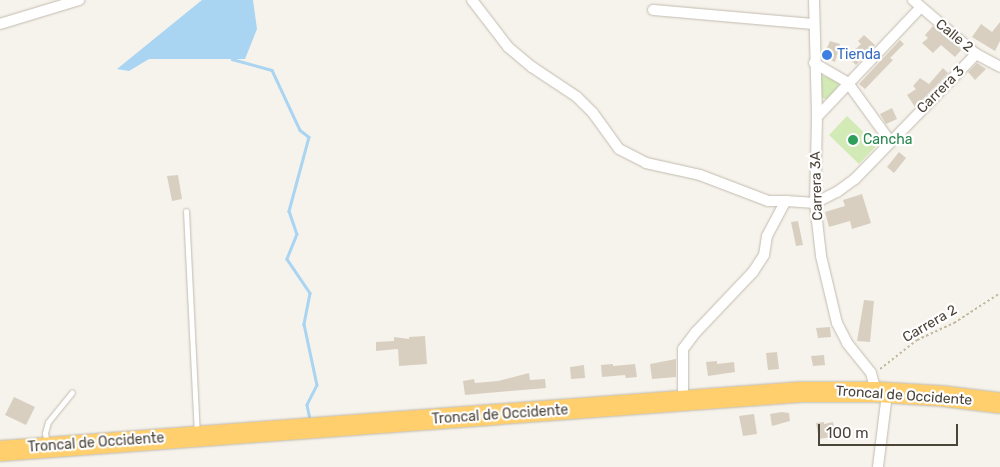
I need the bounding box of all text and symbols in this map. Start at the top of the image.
street label: Calle 2 [932,16,976,56]
place label: Tienda [837,47,881,63]
marker: Tienda [821,49,833,61]
street label: Carrera 3 [914,63,968,117]
place label: Cancha [863,132,913,148]
marker: Cancha [847,134,859,146]
street label: Carrera 3A [807,151,827,221]
street label: Carrera 2 [900,302,960,346]
street label: Troncal de Occidente [835,383,973,409]
street label: Troncal de Occidente [431,402,569,428]
scale bar [820,414,960,446]
text: 100 m [826,424,868,442]
street label: Troncal de Occidente [27,430,165,456]

